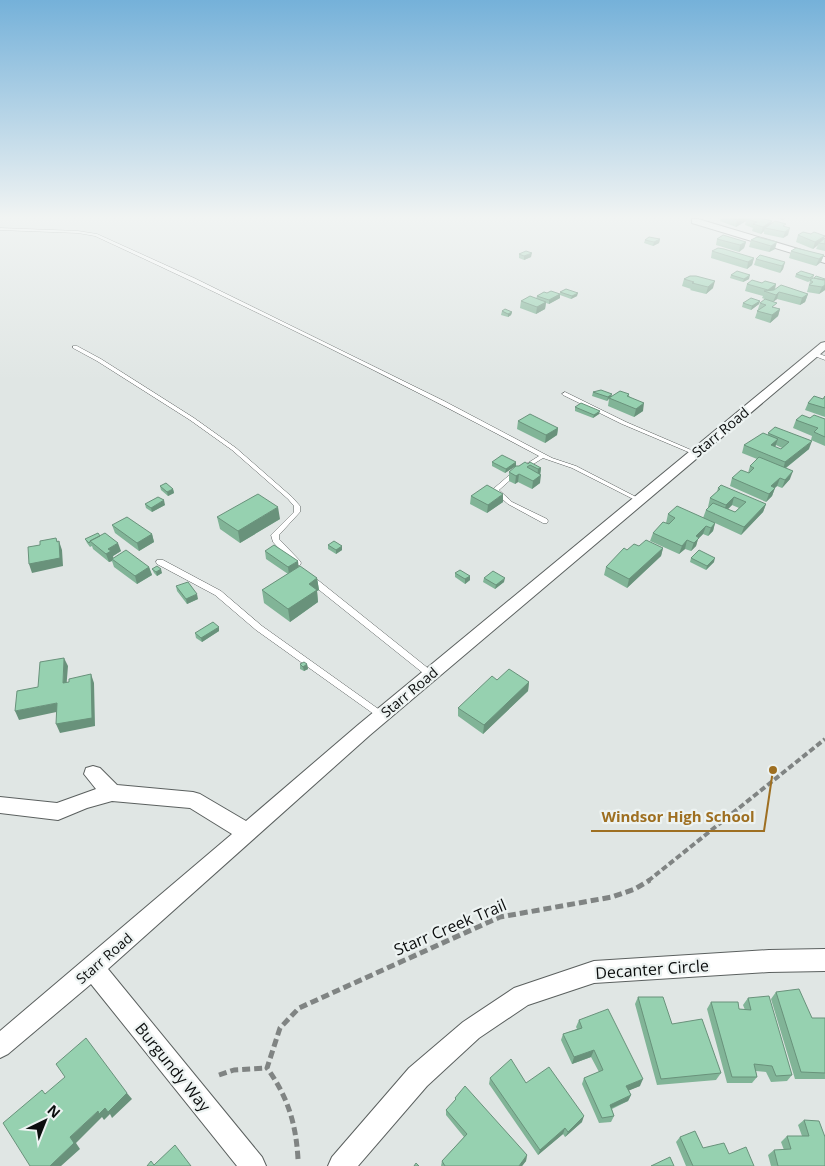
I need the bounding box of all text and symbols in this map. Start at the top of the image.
street label: Starr Road [687,403,753,461]
street label: Starr Road [376,663,442,721]
callout: Windsor High School [591,801,764,831]
text: Windsor High School [601,806,755,826]
street label: Starr Creek Trail [390,893,510,961]
street label: Starr Road [72,928,136,988]
street label: Decanter Circle [595,954,709,984]
street label: Burgundy Way [130,1018,216,1117]
north arrow [20,1096,70,1146]
text: N [44,1100,65,1122]

